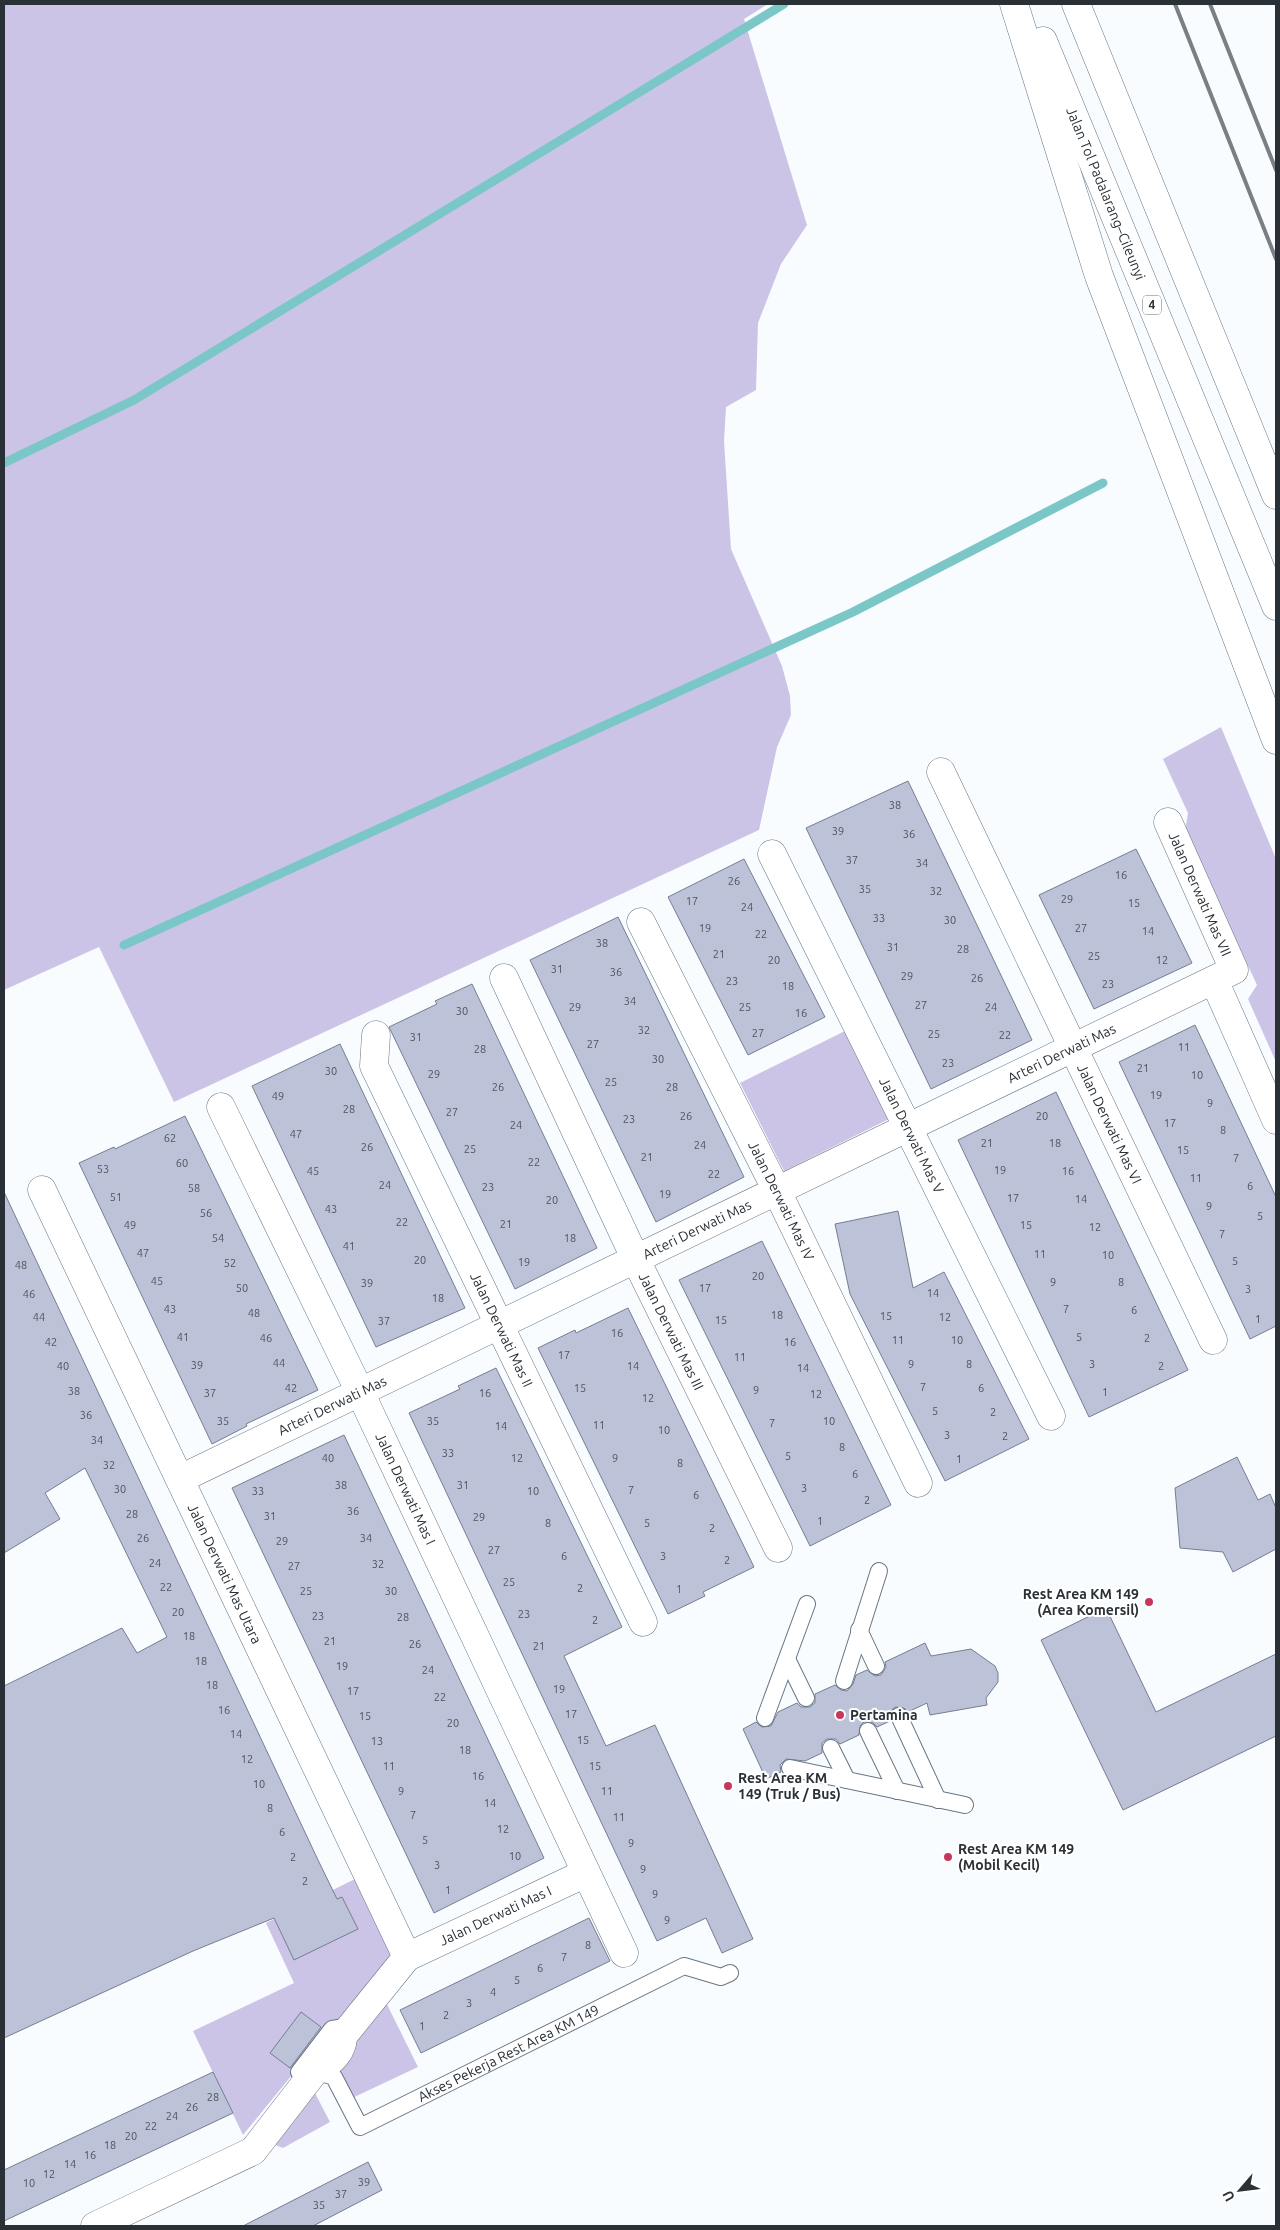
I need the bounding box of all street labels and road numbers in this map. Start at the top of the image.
street label: Jalan Tol Padalarang–Cileunyi [1063,105,1149,282]
road number: 4 [1143,296,1161,314]
street label: Jalan Derwati Mas VII [1165,829,1235,959]
street label: Arteri Derwati Mas [1005,1020,1118,1086]
street label: Jalan Derwati Mas VI [1074,1061,1145,1186]
street label: Jalan Derwati Mas V [876,1075,947,1196]
street label: Jalan Derwati Mas IV [745,1138,817,1263]
street label: Arteri Derwati Mas [640,1196,754,1262]
street label: Jalan Derwati Mas II [467,1270,536,1390]
street label: Jalan Derwati Mas III [635,1270,707,1393]
street label: Arteri Derwati Mas [275,1373,389,1438]
street label: Jalan Derwati Mas I [372,1430,439,1547]
street label: Jalan Derwati Mas Utara [185,1501,265,1646]
street label: Jalan Derwati Mas I [437,1882,554,1949]
street label: Akses Pekerja Rest Area KM 149 [415,2002,602,2105]

